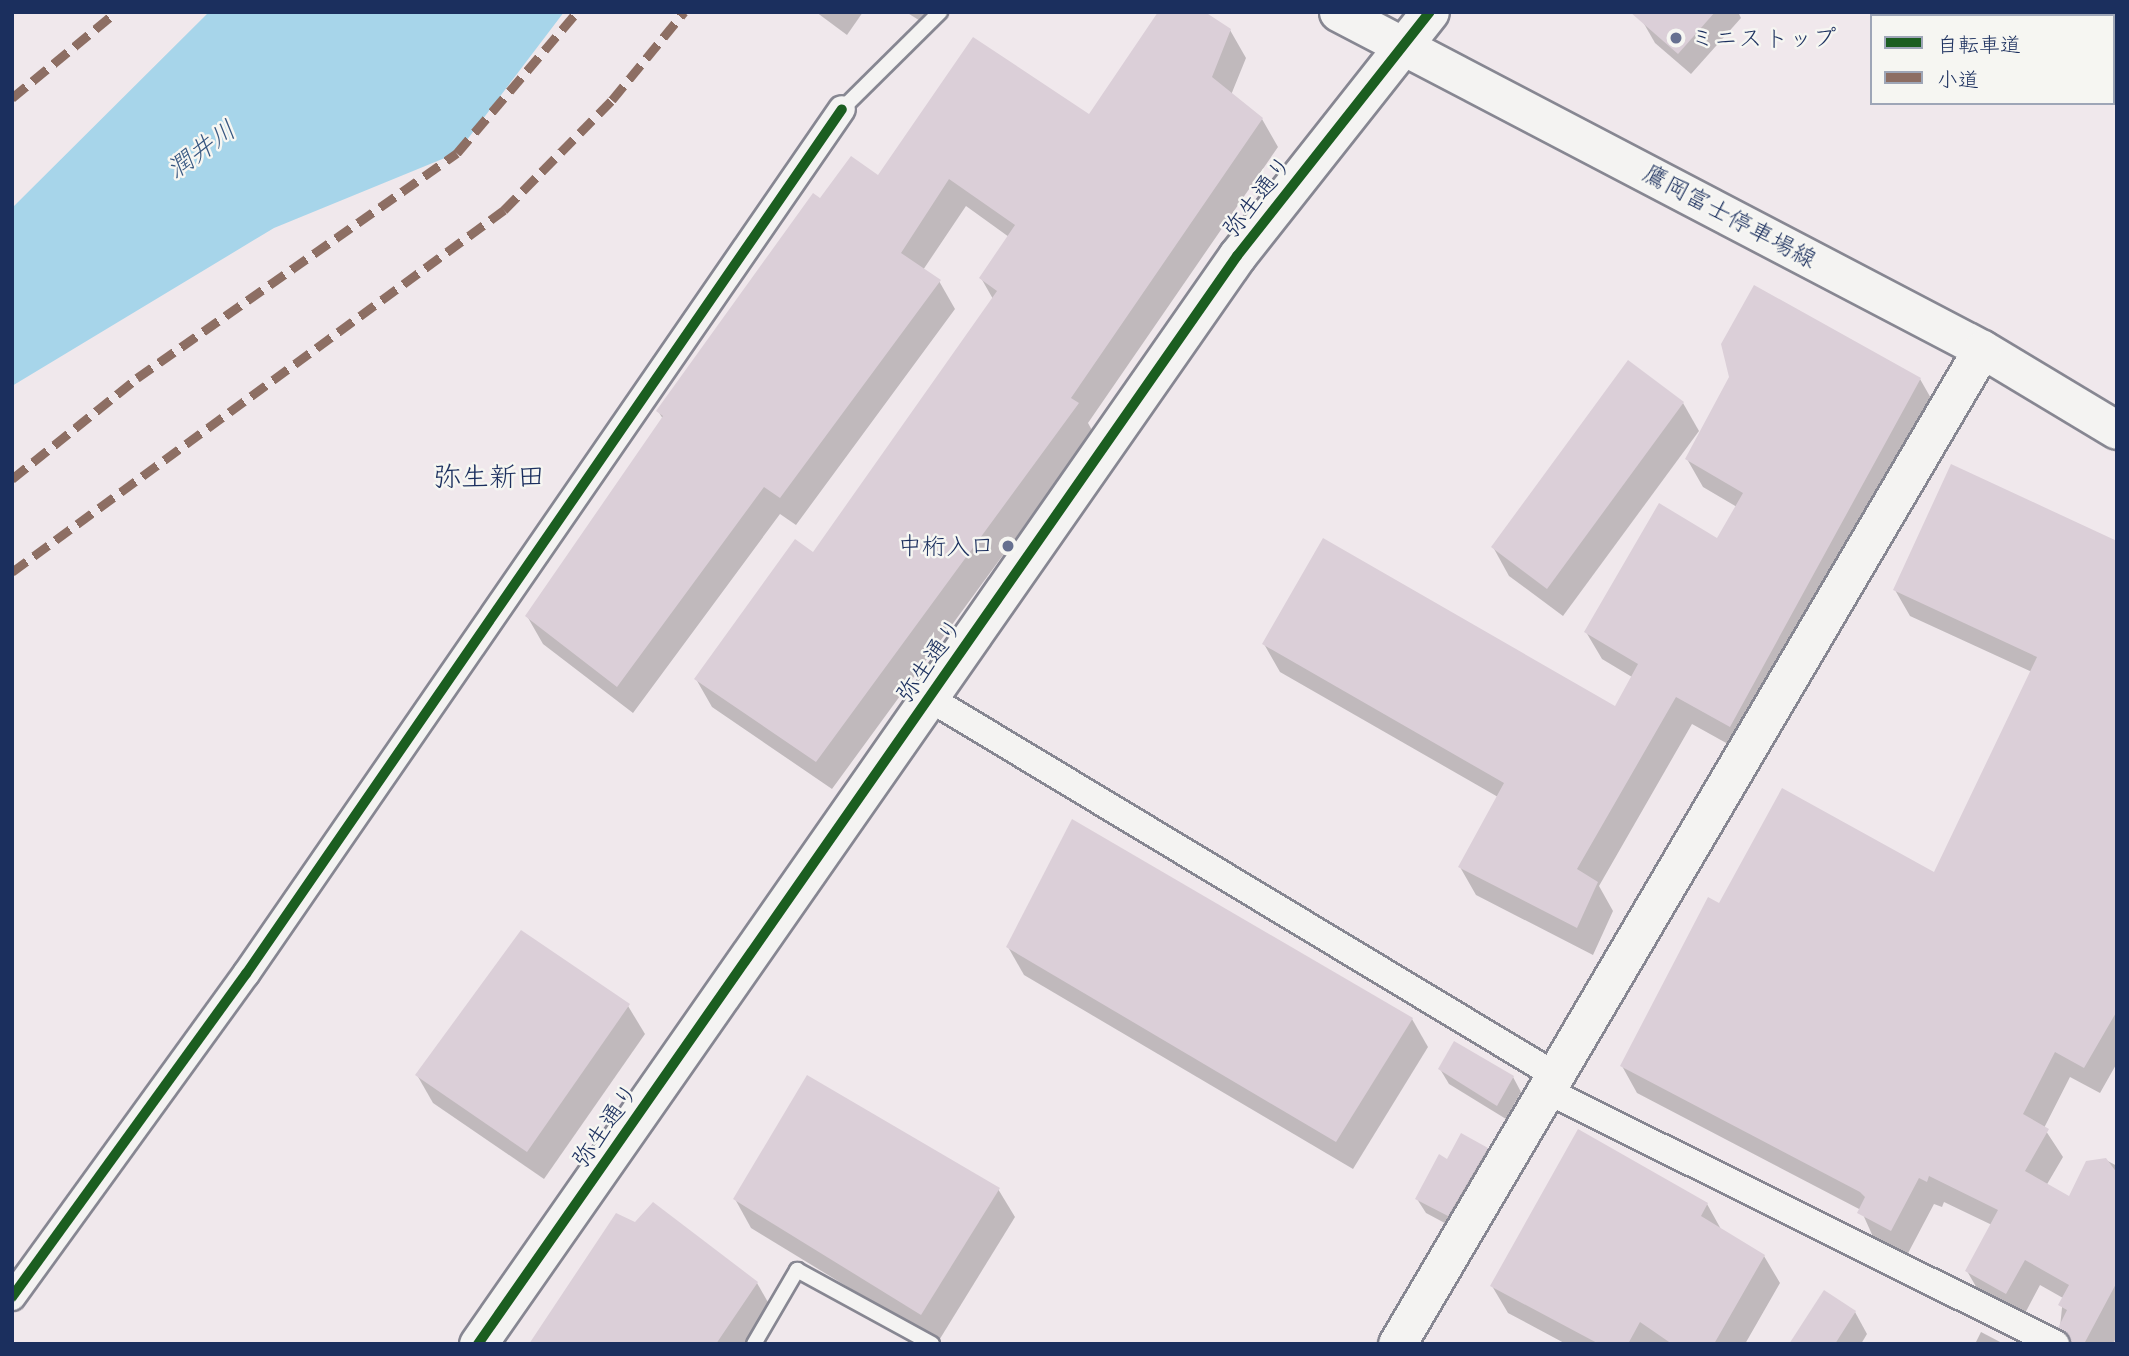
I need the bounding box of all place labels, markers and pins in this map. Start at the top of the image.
place label: ミニストップ [1690,24,1834,52]
marker: ミニストップ [1668,30,1684,46]
place label: 中桁入口 [898,532,994,560]
marker: 中桁入口 [1000,538,1016,554]

